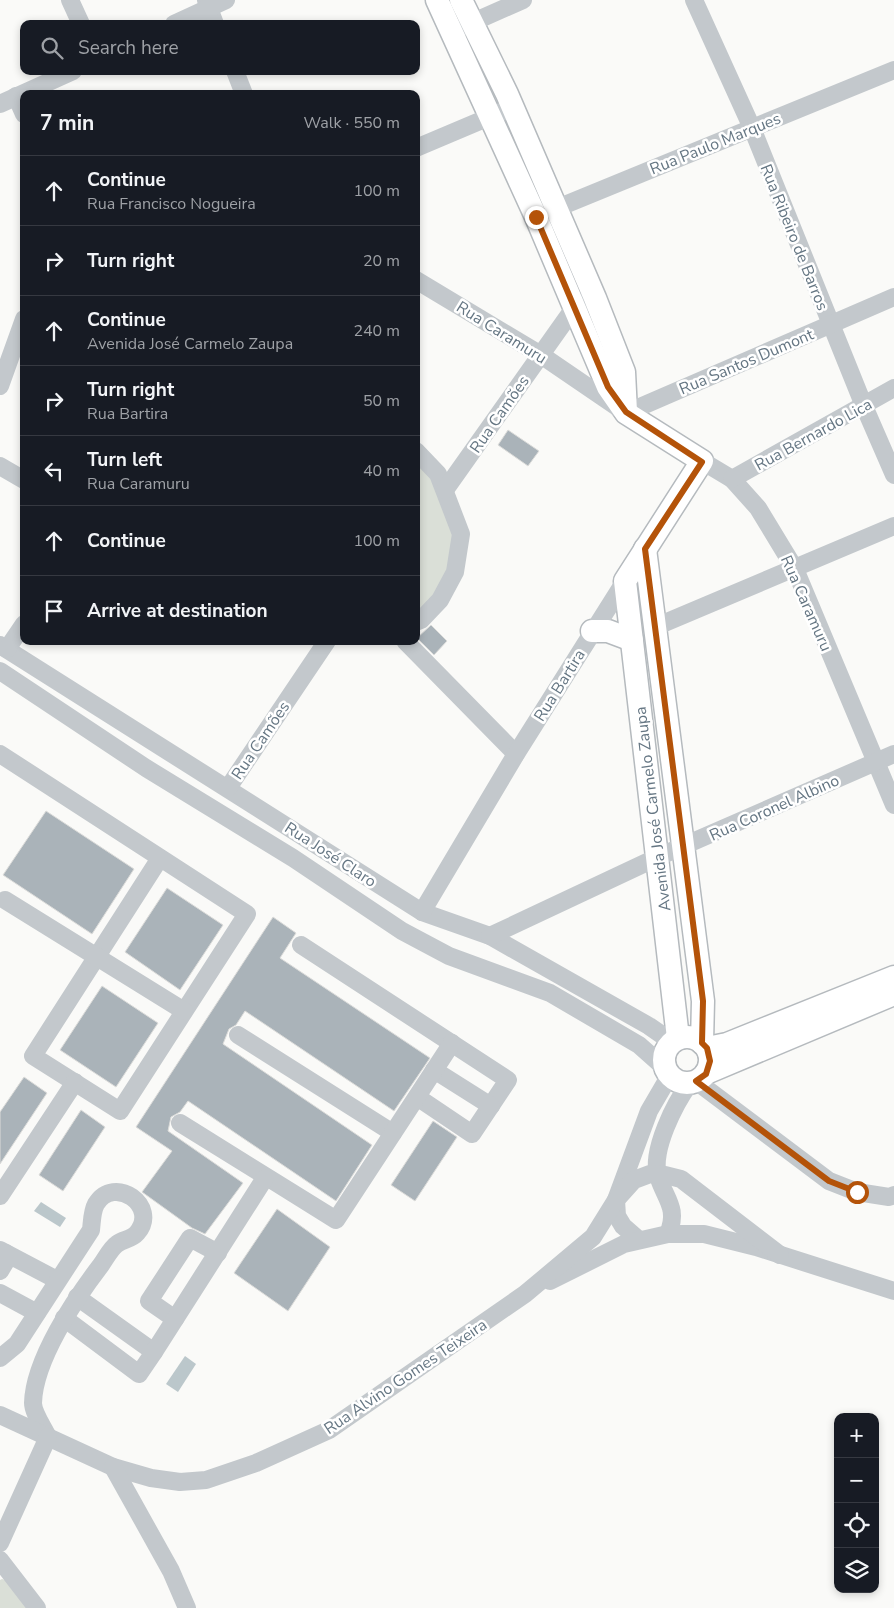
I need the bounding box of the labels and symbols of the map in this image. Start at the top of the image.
street label: Rua Paulo Marques [647,108,784,180]
street label: Rua Ribeiro de Barros [755,161,834,314]
route end [525,206,548,229]
street label: Rua Caramuru [452,296,551,369]
street label: Rua Santos Dumont [676,324,817,400]
street label: Rua Camões [465,371,535,458]
street label: Rua Bernardo Lica [751,393,876,476]
street label: Rua Caramuru [775,552,837,655]
street label: Rua Bartira [529,645,591,726]
street label: Rua Camões [227,697,295,784]
street label: Avenida José Carmelo Zaupa [630,705,676,913]
street label: Rua Coronel Albino [706,769,843,846]
street label: Rua José Claro [280,817,381,893]
route start [846,1181,869,1204]
street label: Rua Alvino Gomes Teixeira [320,1314,491,1440]

